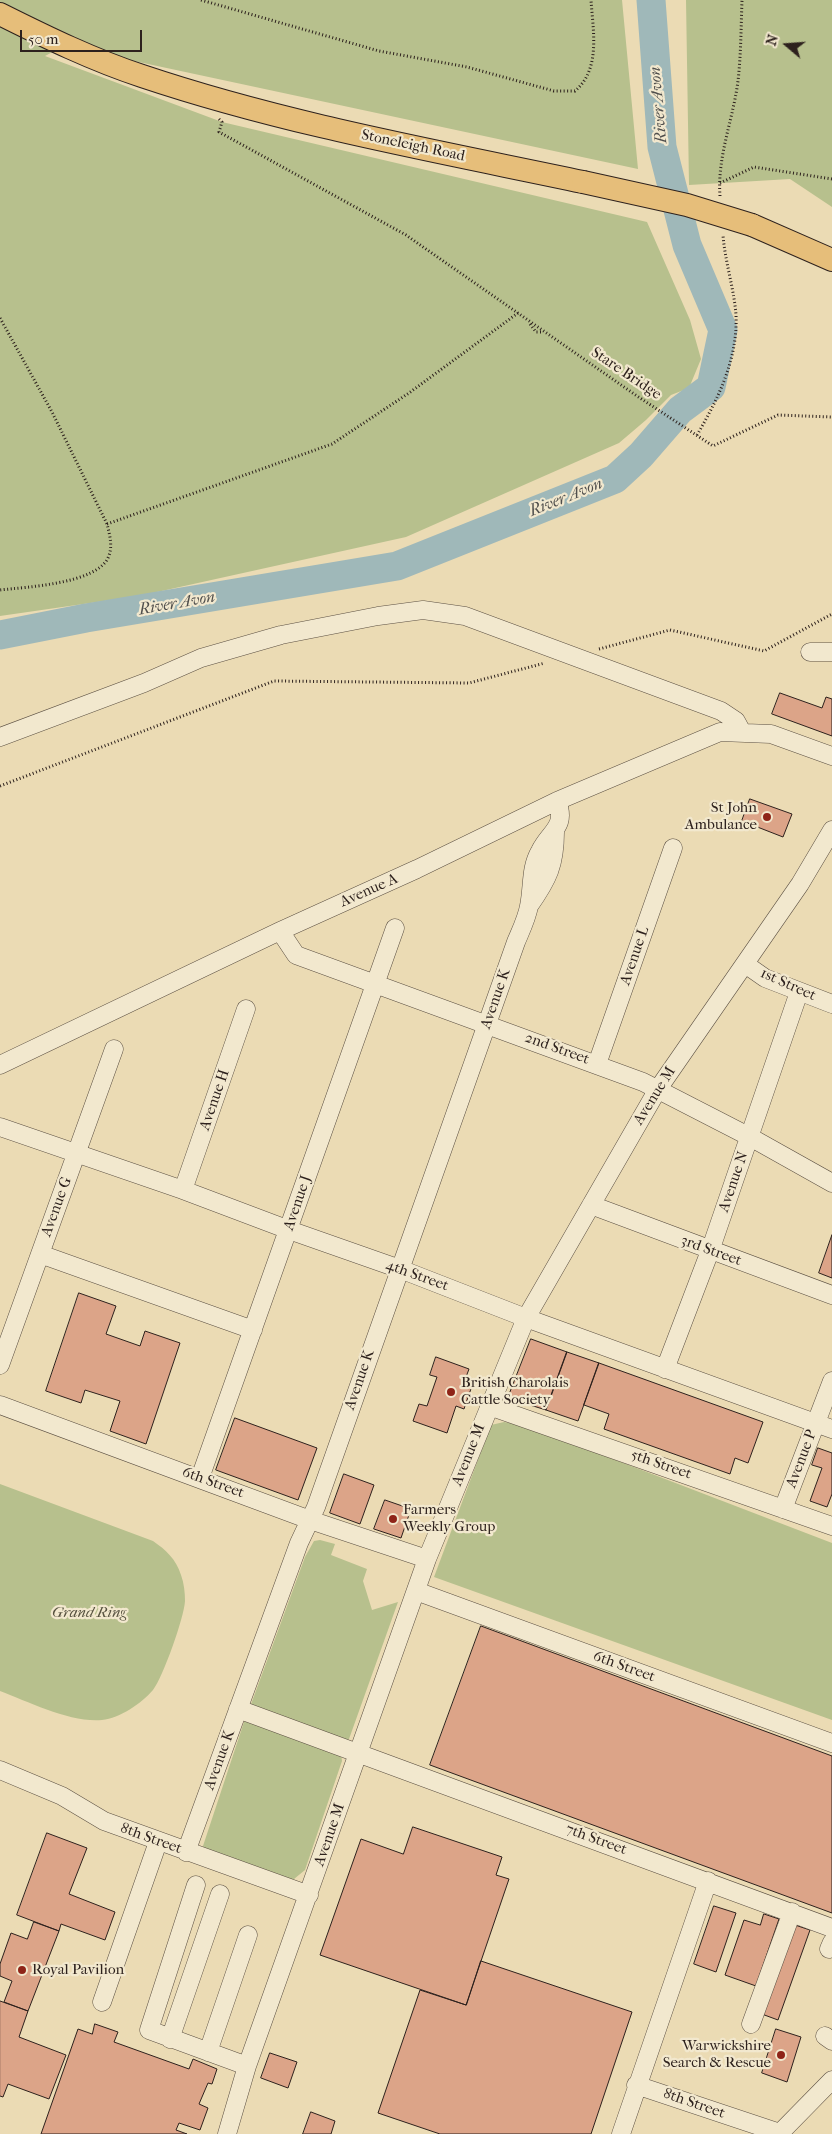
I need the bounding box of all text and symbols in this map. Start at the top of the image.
scale bar [22,20,145,52]
north arrow [762,20,812,70]
text: 50 m [28,30,58,48]
text: N [763,33,782,48]
water label: River Avon [646,66,672,144]
street label: Stoneleigh Road [360,126,466,166]
street label: Stare Bridge [587,344,665,404]
water label: River Avon [527,475,605,521]
water label: River Avon [137,588,217,620]
place label: St John Ambulance [685,799,757,834]
marker: St John Ambulance [761,811,773,823]
street label: Avenue A [337,870,401,912]
street label: Avenue L [617,924,653,988]
street label: 1st Street [757,965,819,1005]
street label: Avenue K [477,967,515,1031]
street label: 2nd Street [522,1029,592,1069]
street label: Avenue M [630,1064,680,1128]
street label: Avenue H [196,1067,234,1133]
street label: Avenue N [715,1149,753,1215]
street label: Avenue J [280,1173,316,1233]
street label: Avenue G [38,1175,76,1239]
street label: 3rd Street [678,1232,744,1270]
street label: 4th Street [383,1256,451,1296]
street label: Avenue K [341,1348,379,1412]
place label: British Charolais Cattle Society [461,1374,569,1409]
marker: British Charolais Cattle Society [445,1386,457,1398]
street label: Avenue M [448,1421,490,1489]
street label: Avenue P [783,1427,821,1491]
street label: 5th Street [628,1446,694,1484]
street label: 6th Street [180,1463,246,1503]
place label: Farmers Weekly Group [403,1501,495,1536]
marker: Farmers Weekly Group [387,1513,399,1525]
park label: Grand Ring [52,1604,126,1622]
street label: 6th Street [591,1647,657,1687]
street label: Avenue K [201,1728,239,1792]
street label: Avenue M [311,1801,349,1869]
street label: 8th Street [118,1820,184,1858]
street label: 7th Street [563,1821,629,1859]
place label: Royal Pavilion [32,1961,124,1979]
marker: Royal Pavilion [16,1964,28,1976]
place label: Warwickshire Search & Rescue [663,2037,771,2072]
marker: Warwickshire Search & Rescue [775,2049,787,2061]
street label: 8th Street [661,2085,727,2123]

